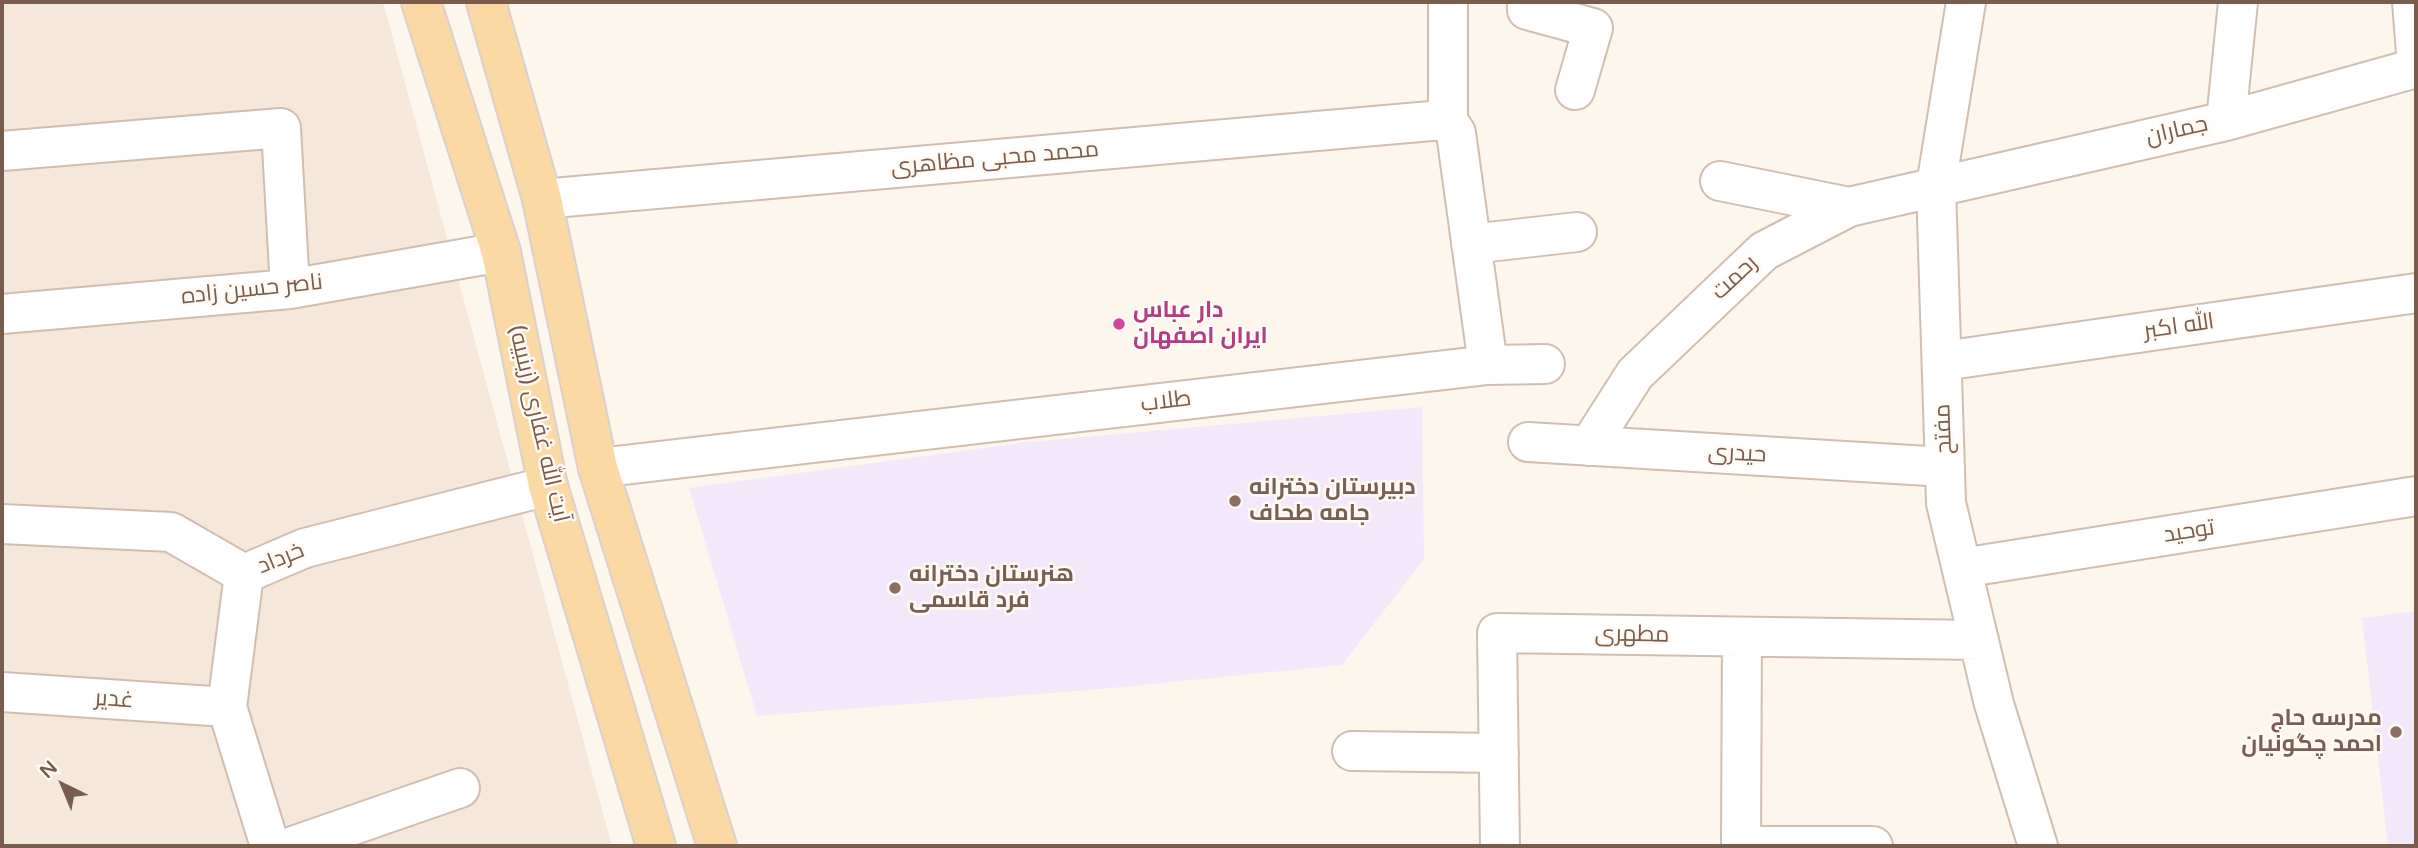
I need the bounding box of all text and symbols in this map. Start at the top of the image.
street label: جماران [2143,111,2211,151]
street label: محمد محبی مظاهری [890,136,1100,182]
street label: رحمت [1706,250,1764,306]
street label: ناصر حسین زاده [180,269,324,311]
place label: دار عباس ایران اصفهان [1133,297,1268,351]
street label: الله اکبر [2142,308,2216,346]
marker: دار عباس ایران اصفهان [1111,316,1127,332]
street label: آیت الله غفاری (زینبیه) [502,323,574,525]
street label: طلاب [1139,385,1193,419]
street label: مفتح [1929,403,1959,455]
street label: حیدری [1707,439,1767,469]
place label: دبیرستان دخترانه جامه طحاف [1249,474,1416,528]
marker: دبیرستان دخترانه جامه طحاف [1227,493,1243,509]
street label: توحید [2162,514,2216,550]
street label: خرداد [254,537,308,581]
place label: هنرستان دخترانه فرد قاسمی [909,561,1074,615]
marker: هنرستان دخترانه فرد قاسمی [887,580,903,596]
street label: مطهری [1594,621,1670,649]
street label: غدیر [94,685,134,715]
place label: مدرسه حاج احمد چگونیان [2241,705,2382,759]
marker: مدرسه حاج احمد چگونیان [2388,724,2404,740]
north arrow [28,750,98,820]
text: N [36,756,62,783]

